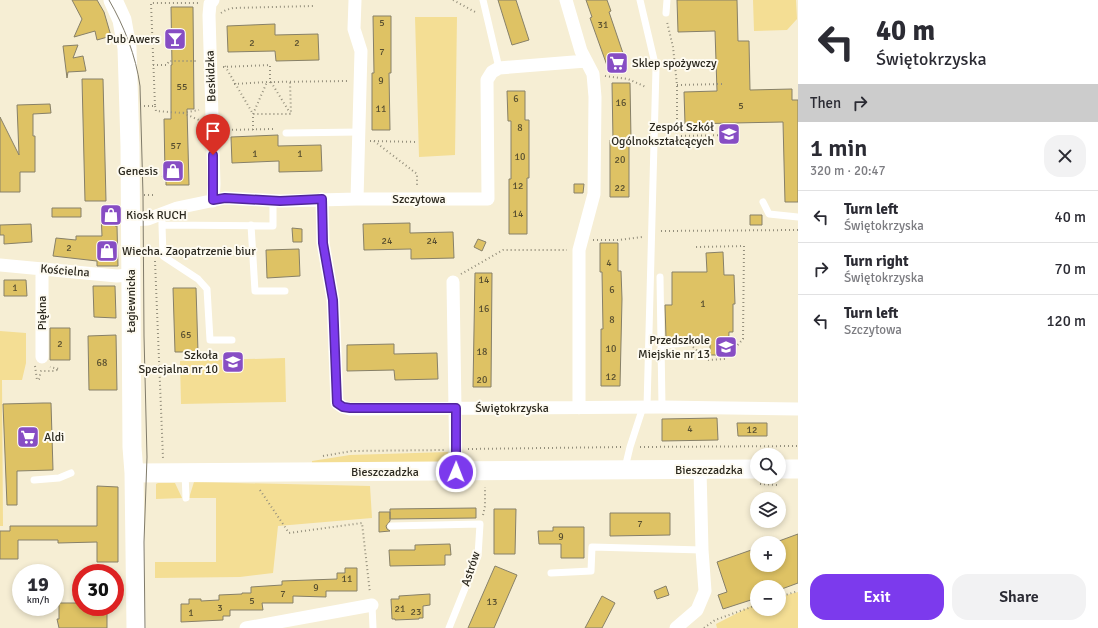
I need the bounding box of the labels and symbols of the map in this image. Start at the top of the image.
house number: 5 [379,17,385,29]
house number: 31 [598,19,608,31]
bar icon: Pub Awers [162,26,188,52]
place label: Pub Awers [106,32,160,47]
house number: 2 [249,37,255,49]
house number: 2 [294,37,300,49]
house number: 7 [379,46,385,58]
street label: Beskidzka [203,50,219,102]
supermarket icon: Sklep spożywczy [604,50,630,76]
place label: Sklep spożywczy [632,56,717,71]
house number: 9 [378,75,384,87]
house number: 55 [177,81,187,93]
house number: 6 [513,93,519,105]
house number: 16 [616,97,626,109]
house number: 5 [738,100,744,112]
house number: 11 [376,103,386,115]
pin [196,114,230,155]
place label: Zespół Szkół Ogólnokształcących [611,120,714,149]
school or university icon: Zespół Szkół Ogólnokształcących [716,121,742,147]
house number: 8 [517,122,523,134]
house number: 57 [171,140,181,152]
house number: 1 [252,148,258,160]
house number: 1 [297,148,303,160]
house number: 10 [515,151,525,163]
house number: 20 [615,154,625,166]
shop icon: Genesis [160,158,186,184]
place label: Genesis [118,164,158,179]
house number: 12 [513,180,523,192]
house number: 22 [615,182,625,194]
street label: Szczytowa [392,192,446,207]
shop icon: Kiosk RUCH [98,202,124,228]
place label: Kiosk RUCH [126,208,187,223]
house number: 14 [513,208,524,220]
house number: 24 [382,235,393,247]
house number: 24 [427,235,438,247]
shop icon: Wiecha. Zaopatrzenie biur [94,238,120,264]
house number: 2 [66,242,72,254]
place label: Wiecha. Zaopatrzenie biur [122,244,256,259]
house number: 4 [606,257,612,269]
street label: Kościelna [40,261,90,281]
street label: Łagiewnicka [124,269,139,333]
house number: 14 [479,274,490,286]
house number: 1 [12,282,18,294]
house number: 6 [609,284,615,296]
street label: Piękna [35,296,50,330]
house number: 1 [700,298,706,310]
house number: 16 [479,303,489,315]
house number: 8 [609,314,615,326]
house number: 65 [181,329,191,341]
place label: Przedszkole Miejskie nr 13 [638,333,710,362]
school or university icon: Przedszkole Miejskie nr 13 [713,334,739,360]
house number: 2 [57,338,63,350]
house number: 10 [606,343,616,355]
house number: 18 [477,346,487,358]
place label: Szkoła Specjalna nr 10 [138,348,218,377]
school or university icon: Szkoła Specjalna nr 10 [220,349,246,375]
house number: 68 [97,357,107,369]
house number: 12 [606,371,616,383]
house number: 20 [477,374,487,386]
street label: Świętokrzyska [475,401,549,416]
house number: 4 [687,423,693,435]
supermarket icon: Aldi [15,424,41,450]
house number: 12 [747,424,757,436]
place label: Aldi [44,430,64,445]
position arrow [435,451,477,493]
street label: Bieszczadzka [675,463,743,478]
street label: Bieszczadzka [351,465,419,480]
house number: 7 [637,518,643,530]
house number: 9 [558,531,564,543]
street label: Astrów [458,549,484,588]
speed limit sign: 30 [72,564,124,616]
house number: 11 [342,573,352,585]
house number: 9 [313,582,319,594]
house number: 7 [280,588,286,600]
house number: 5 [249,595,255,607]
house number: 13 [487,596,497,608]
house number: 3 [217,602,223,614]
house number: 21 [395,603,405,615]
house number: 23 [411,606,421,618]
house number: 1 [188,607,194,619]

